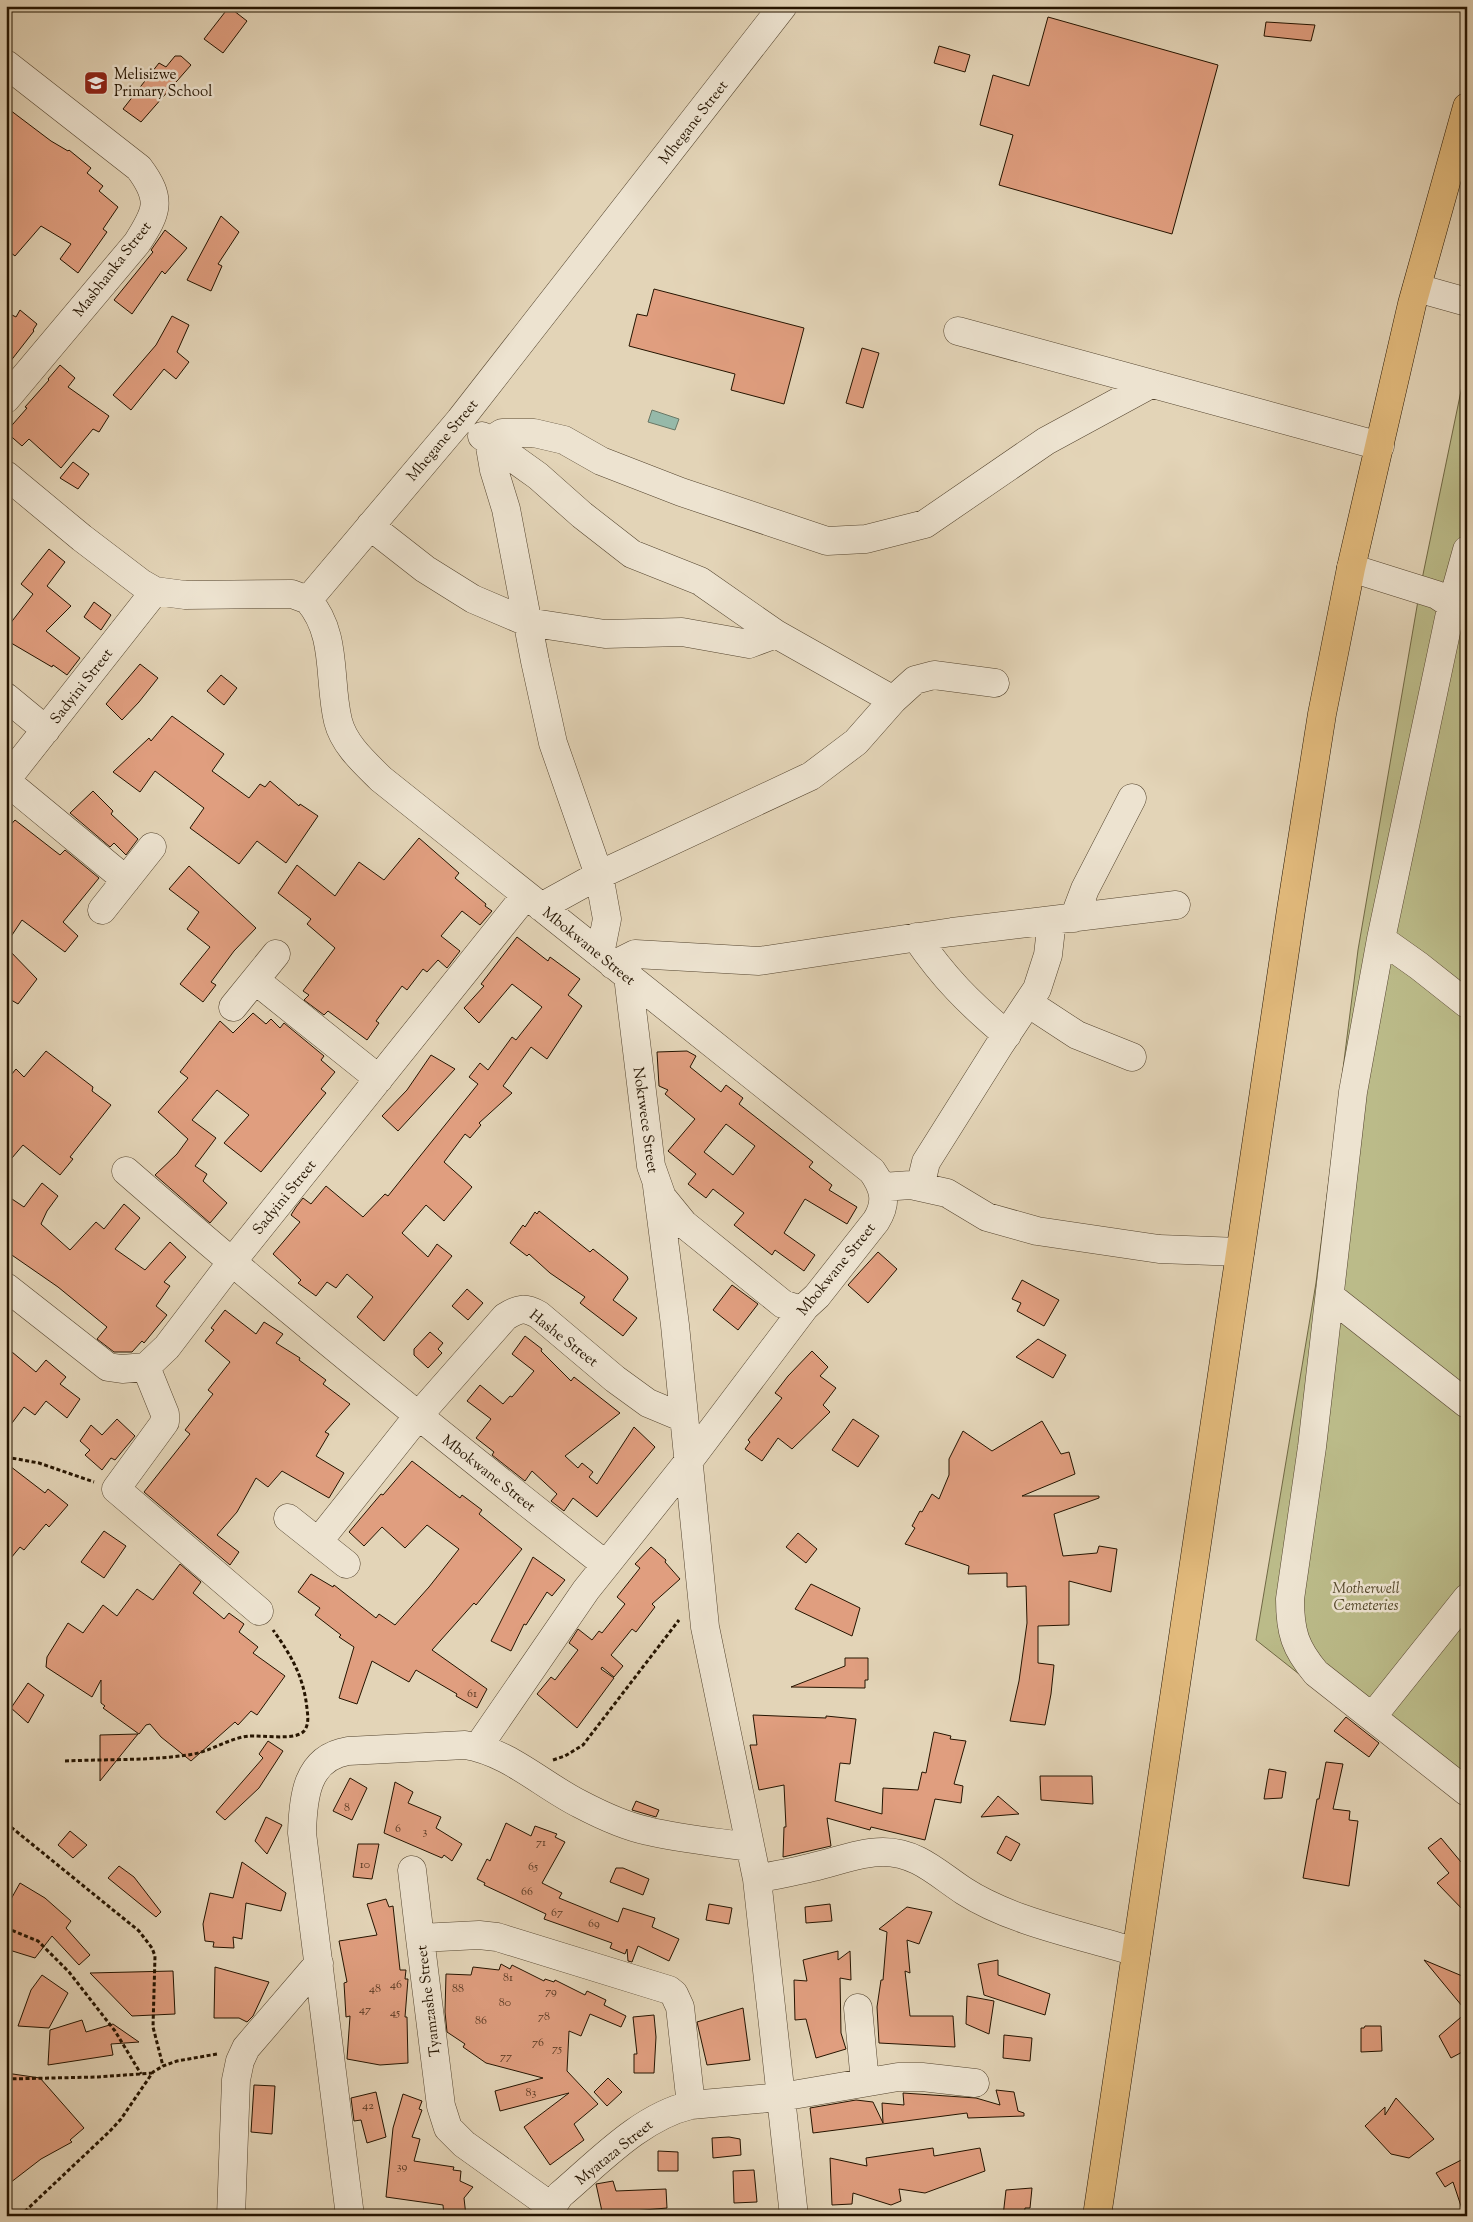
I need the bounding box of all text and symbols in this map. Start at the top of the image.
place label: Melisizwe Primary School [114,65,212,103]
school or university icon: Melisizwe Primary School [83,70,109,96]
street label: Mhegane Street [655,77,734,169]
street label: Masbhanka Street [69,218,157,322]
street label: Mhegane Street [403,395,484,487]
street label: Sadyini Street [46,645,118,729]
street label: Mbokwane Street [537,903,639,991]
street label: Nokrwece Street [627,1066,662,1175]
street label: Sadyini Street [248,1156,322,1240]
street label: Mbokwane Street [793,1219,881,1321]
street label: Hashe Street [524,1306,602,1373]
street label: Mbokwane Street [437,1431,539,1518]
park label: Motherwell Cemeteries [1332,1579,1400,1617]
house number: 61 [467,1685,477,1703]
house number: 8 [344,1799,350,1817]
house number: 6 [395,1820,401,1838]
house number: 3 [423,1823,428,1841]
house number: 71 [536,1834,546,1852]
house number: 10 [360,1856,370,1874]
house number: 65 [528,1858,538,1876]
house number: 66 [521,1883,533,1901]
house number: 67 [551,1904,563,1922]
house number: 69 [588,1915,600,1933]
street label: Tyamzashe Street [412,1944,447,2058]
house number: 81 [503,1969,513,1987]
house number: 46 [390,1976,402,1994]
house number: 48 [369,1980,381,1998]
house number: 88 [452,1980,464,1998]
house number: 79 [545,1983,557,2001]
house number: 80 [499,1994,511,2012]
house number: 47 [359,2001,371,2019]
house number: 45 [390,2004,400,2022]
house number: 78 [538,2008,550,2026]
house number: 86 [475,2012,487,2030]
house number: 76 [532,2034,544,2052]
house number: 75 [552,2040,562,2058]
house number: 77 [500,2048,512,2066]
house number: 83 [526,2084,537,2102]
house number: 42 [362,2097,374,2115]
street label: Myataza Street [572,2115,658,2191]
house number: 39 [397,2158,407,2176]

